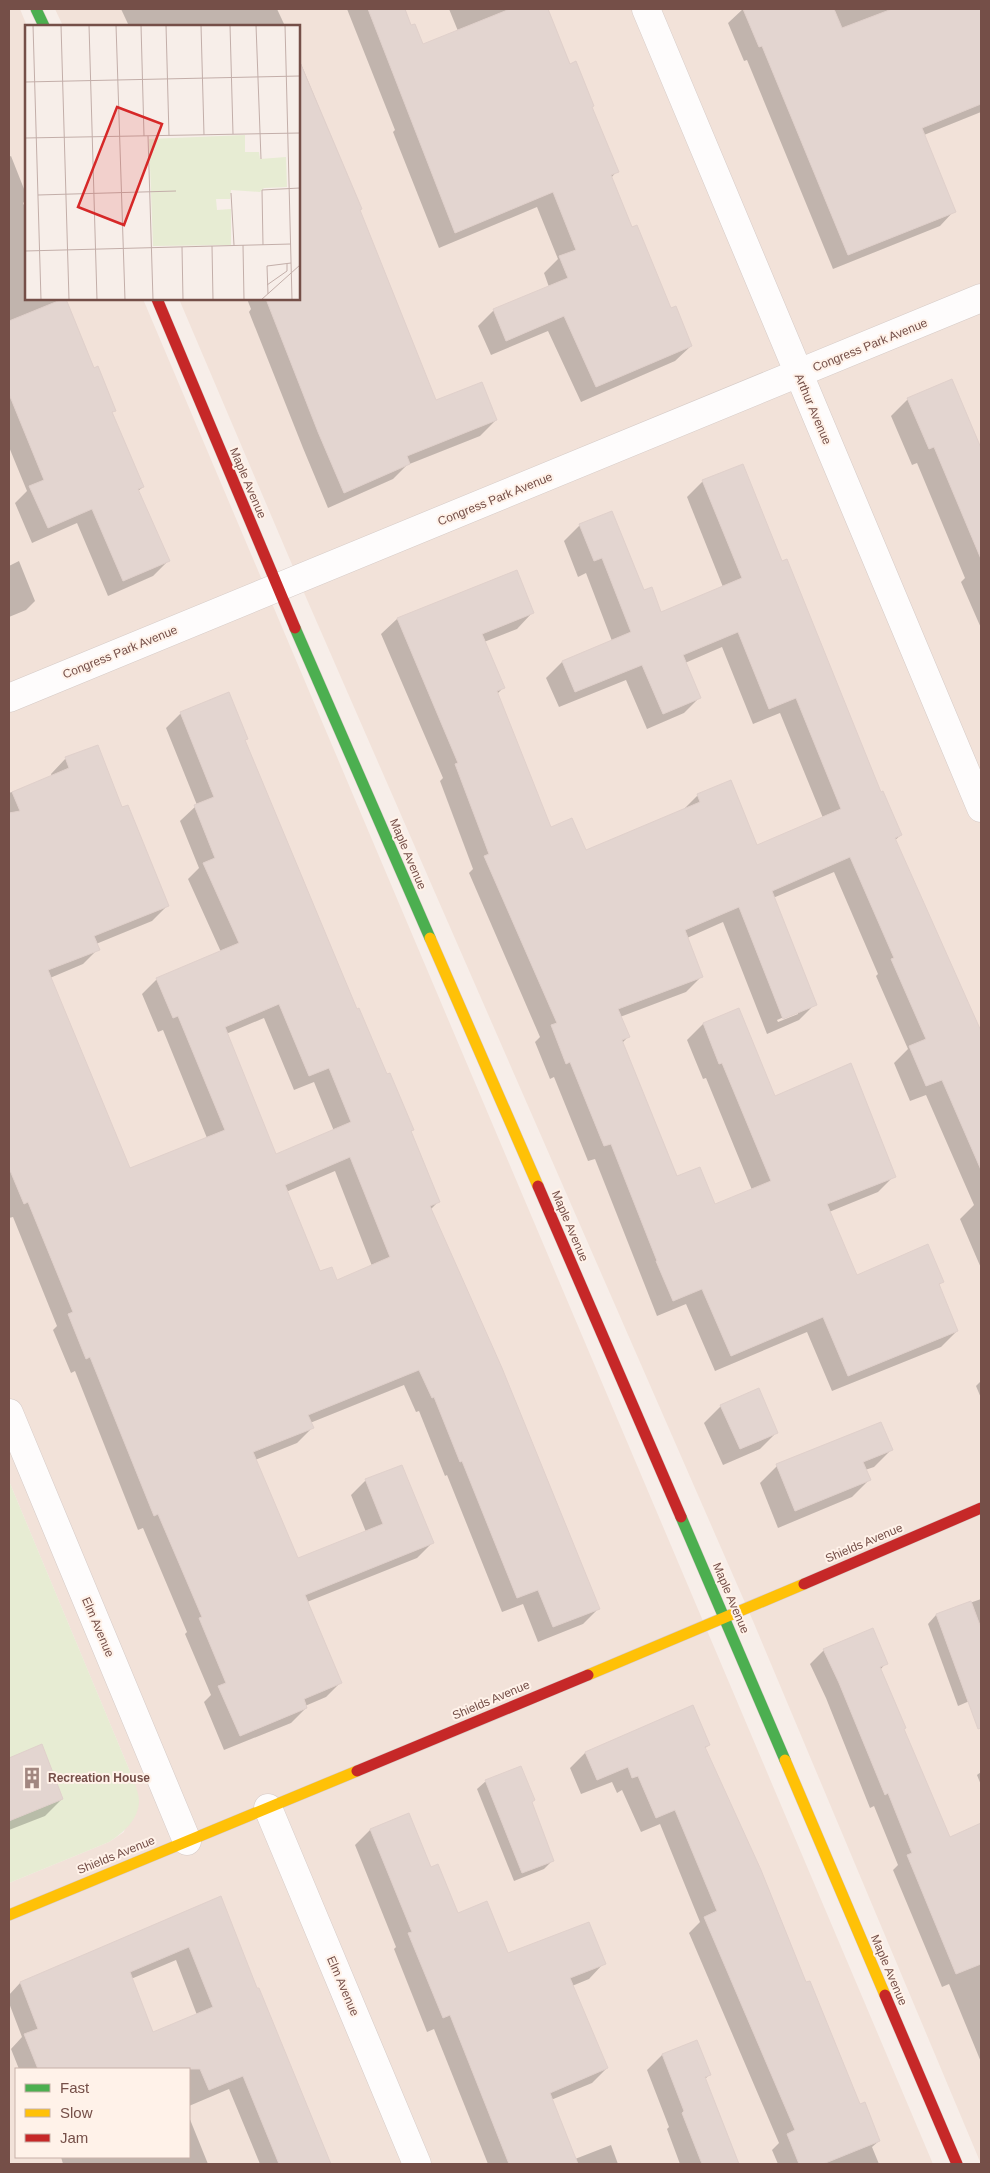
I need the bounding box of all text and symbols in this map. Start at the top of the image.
inset map [25,25,300,300]
street label: Congress Park Avenue [811,315,930,374]
street label: Arthur Avenue [792,371,834,447]
street label: Maple Avenue [227,445,269,521]
street label: Congress Park Avenue [436,469,555,528]
street label: Congress Park Avenue [61,622,180,681]
street label: Maple Avenue [387,816,429,892]
street label: Maple Avenue [549,1188,591,1264]
street label: Shields Avenue [823,1520,905,1566]
street label: Maple Avenue [710,1560,752,1636]
street label: Elm Avenue [79,1595,117,1659]
street label: Shields Avenue [450,1677,532,1723]
building icon: Recreation House [19,1765,45,1791]
place label: Recreation House [48,1771,150,1785]
street label: Shields Avenue [75,1833,157,1877]
street label: Maple Avenue [868,1932,910,2008]
street label: Elm Avenue [324,1954,362,2018]
legend [15,2068,190,2158]
text: Fast [60,2079,90,2096]
text: Slow [60,2104,93,2121]
text: Jam [60,2129,88,2146]

